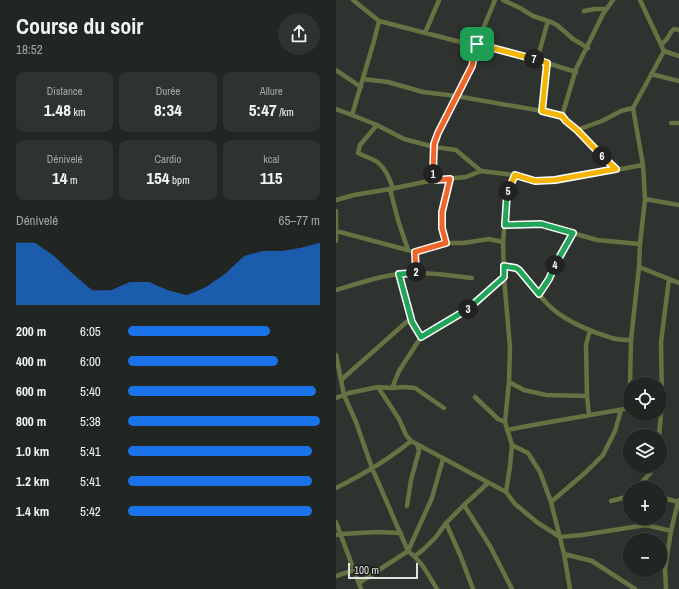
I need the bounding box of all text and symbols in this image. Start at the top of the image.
text: Course du soir [16,11,143,41]
button: share [278,13,320,55]
pin [460,27,494,61]
icon: arrive [466,33,488,55]
text: 18:52 [16,41,43,58]
pin: 7 [524,49,544,69]
text: 7 [531,52,537,66]
text: Distance [47,84,82,98]
text: Durée [156,84,180,98]
text: Allure [260,84,283,98]
text: 1.48 [44,98,71,121]
text: 8:34 [154,98,182,121]
text: 5:47 [249,98,277,121]
text: km [71,105,86,119]
text: /km [277,105,294,119]
pin: 6 [592,146,612,166]
text: 6 [599,149,605,163]
text: Dénivelé [47,152,82,166]
text: Cardio [154,152,182,166]
text: kcal [263,152,279,166]
pin: 1 [423,164,443,184]
text: 14 [52,166,67,189]
text: 154 [146,166,170,189]
text: 115 [260,166,283,189]
text: 1 [430,167,436,181]
text: m [67,173,77,187]
text: bpm [170,173,190,187]
pin: 5 [498,181,518,201]
text: 5 [505,184,511,198]
text: Dénivelé [16,212,58,229]
text: 65–77 m [279,212,320,229]
pin: 4 [545,255,565,275]
text: 4 [552,258,558,272]
pin: 2 [406,262,426,282]
text: 2 [413,265,419,279]
pin: 3 [458,299,478,319]
text: 3 [465,302,471,316]
text: 200 m [16,323,46,340]
text: 6:05 [80,323,101,340]
text: 400 m [16,353,46,370]
text: 6:00 [80,353,101,370]
map controls [623,377,667,577]
button: locate [623,377,667,421]
text: 600 m [16,383,46,400]
text: 5:40 [80,383,101,400]
text: 800 m [16,413,46,430]
text: 5:38 [80,413,101,430]
button: layers [623,429,667,473]
text: 1.0 km [16,443,49,460]
text: 5:41 [80,443,101,460]
text: 1.2 km [16,473,49,490]
text: 5:41 [80,473,101,490]
button: + [623,481,667,525]
text: 1.4 km [16,503,49,520]
text: 5:42 [80,503,101,520]
button: − [623,533,667,577]
scale bar [348,561,418,580]
text: 100 m [354,563,379,577]

